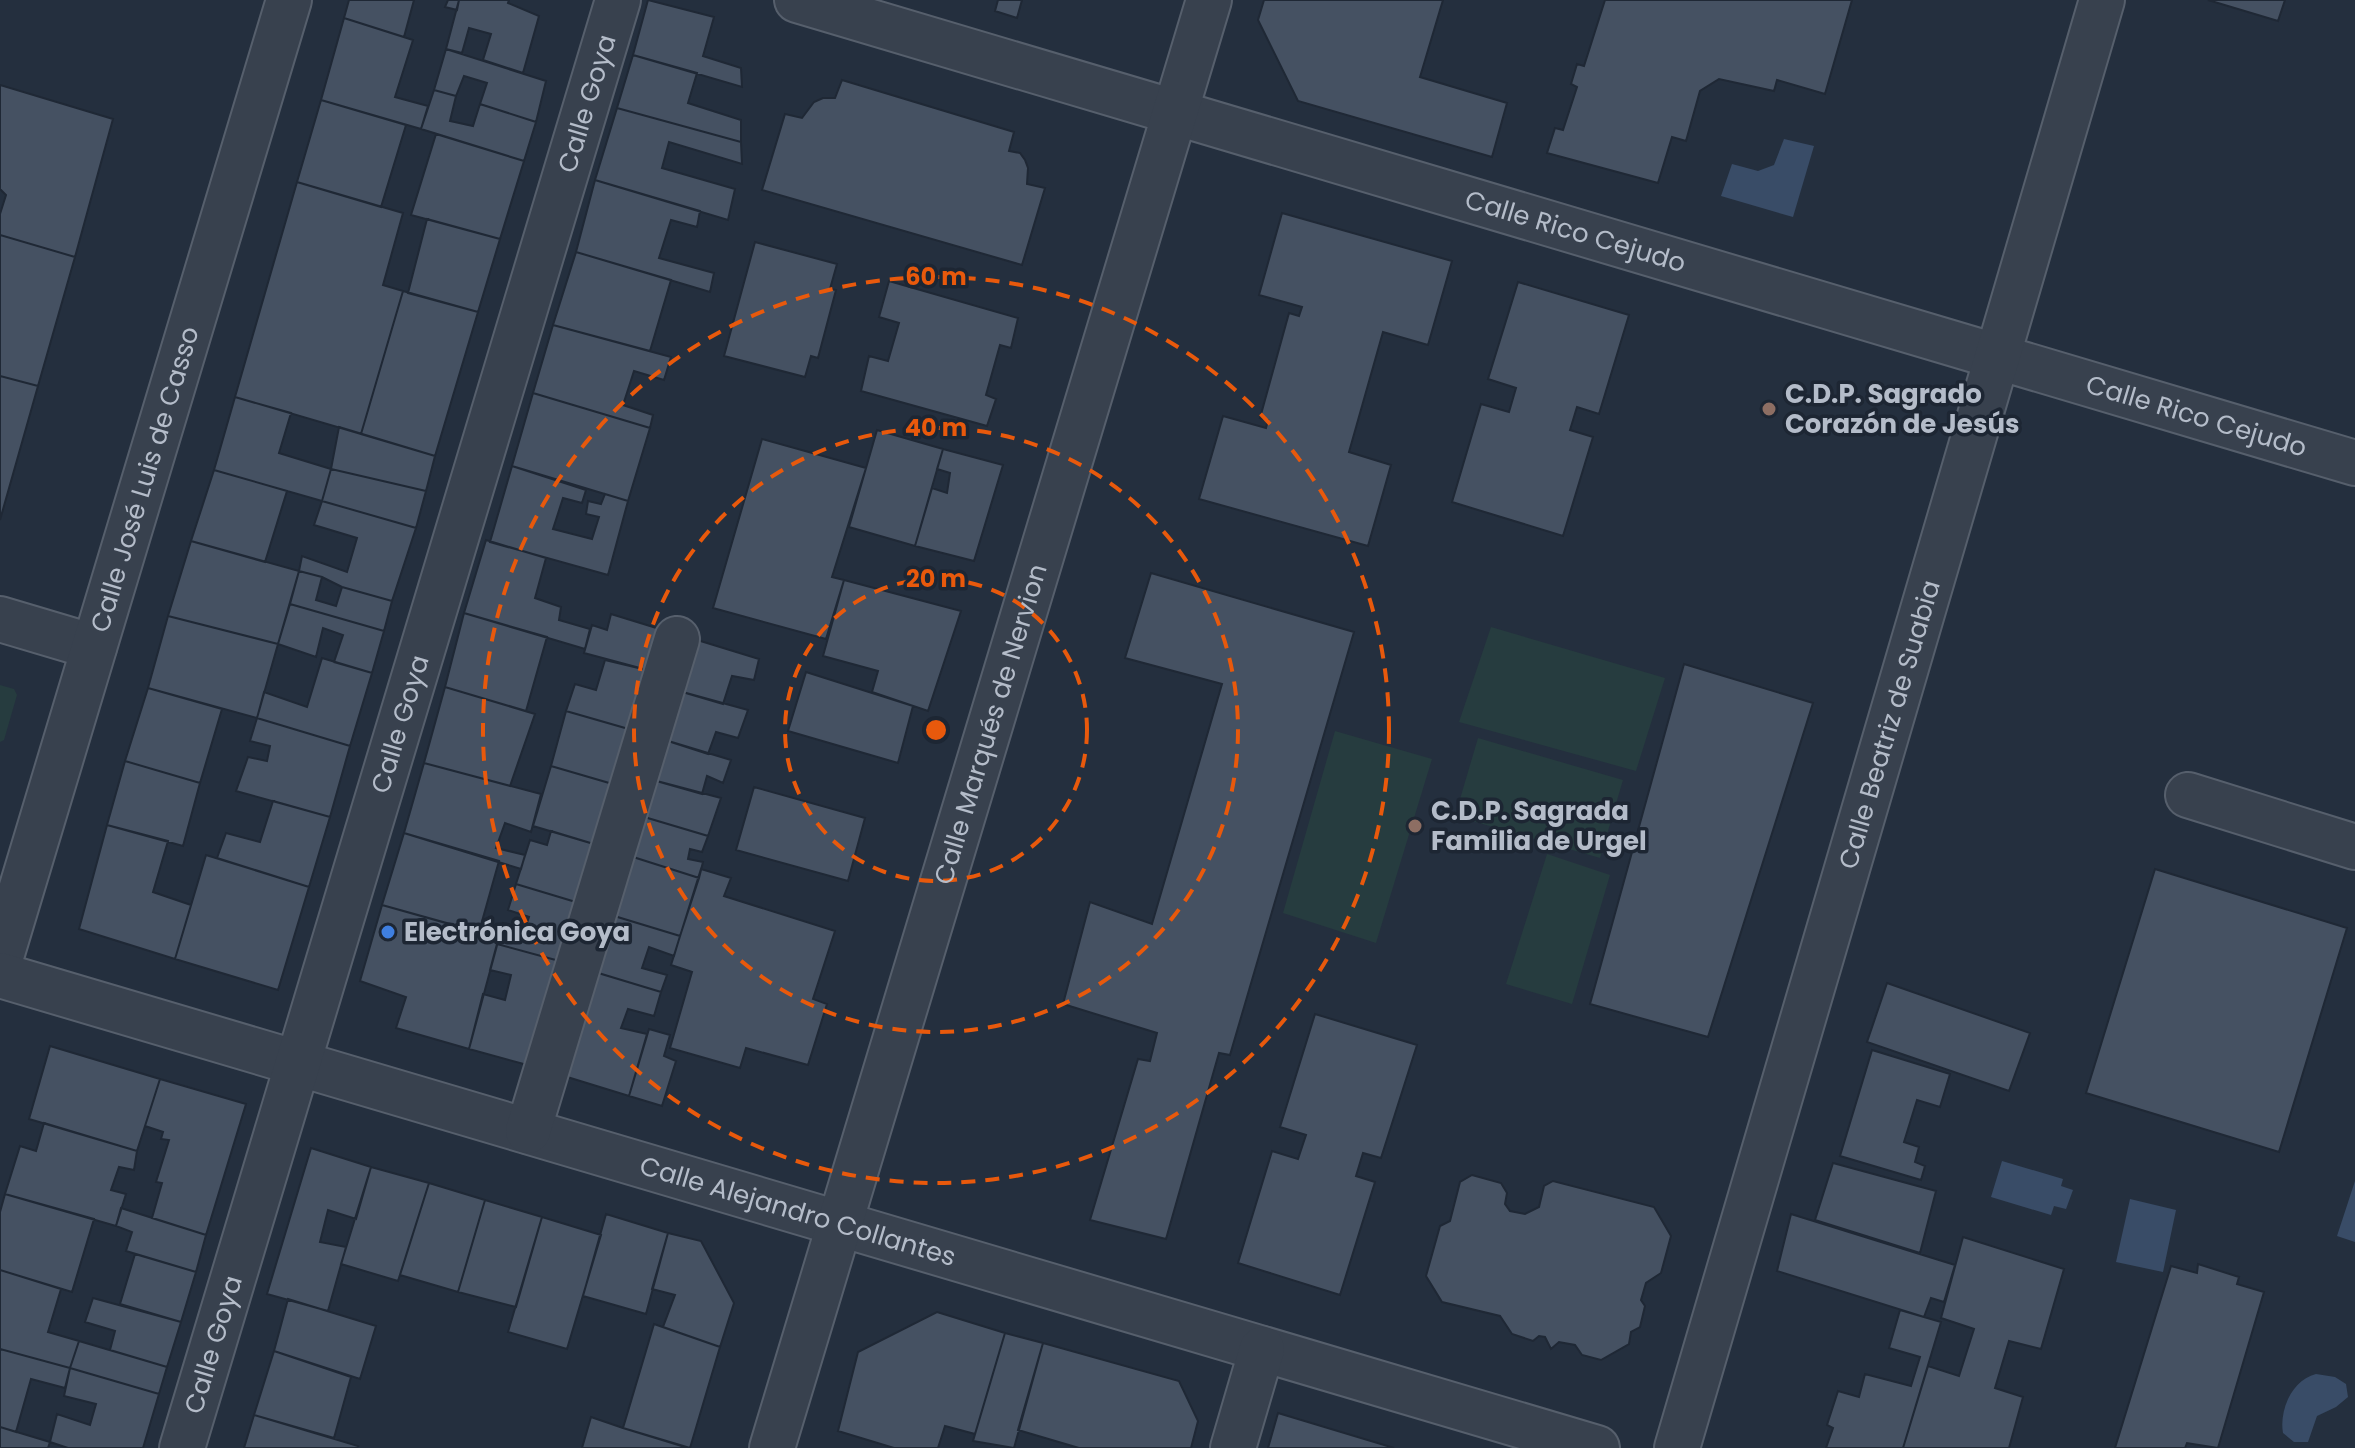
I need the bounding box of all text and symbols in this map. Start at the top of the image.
street label: Calle Goya [549,30,625,177]
street label: Calle Rico Cejudo [1461,181,1690,281]
text: 60 m [905,260,967,293]
street label: Calle José Luis de Casso [82,322,208,637]
street label: Calle Rico Cejudo [2082,366,2311,466]
place label: C.D.P. Sagrado Corazón de Jesús [1785,376,2019,442]
marker: C.D.P. Sagrado Corazón de Jesús [1760,400,1778,418]
text: 40 m [905,411,967,444]
street label: Calle Marqués de Nervion [925,560,1056,889]
text: 20 m [906,562,966,595]
street label: Calle Beatriz de Suabia [1830,576,1949,873]
street label: Calle Goya [362,651,438,798]
centre of rings [922,716,950,744]
place label: C.D.P. Sagrada Familia de Urgel [1431,793,1647,859]
marker: C.D.P. Sagrada Familia de Urgel [1406,817,1424,835]
place label: Electrónica Goya [404,914,630,950]
marker: Electrónica Goya [379,923,397,941]
street label: Calle Alejandro Collantes [635,1147,960,1275]
street label: Calle Goya [175,1271,251,1418]

